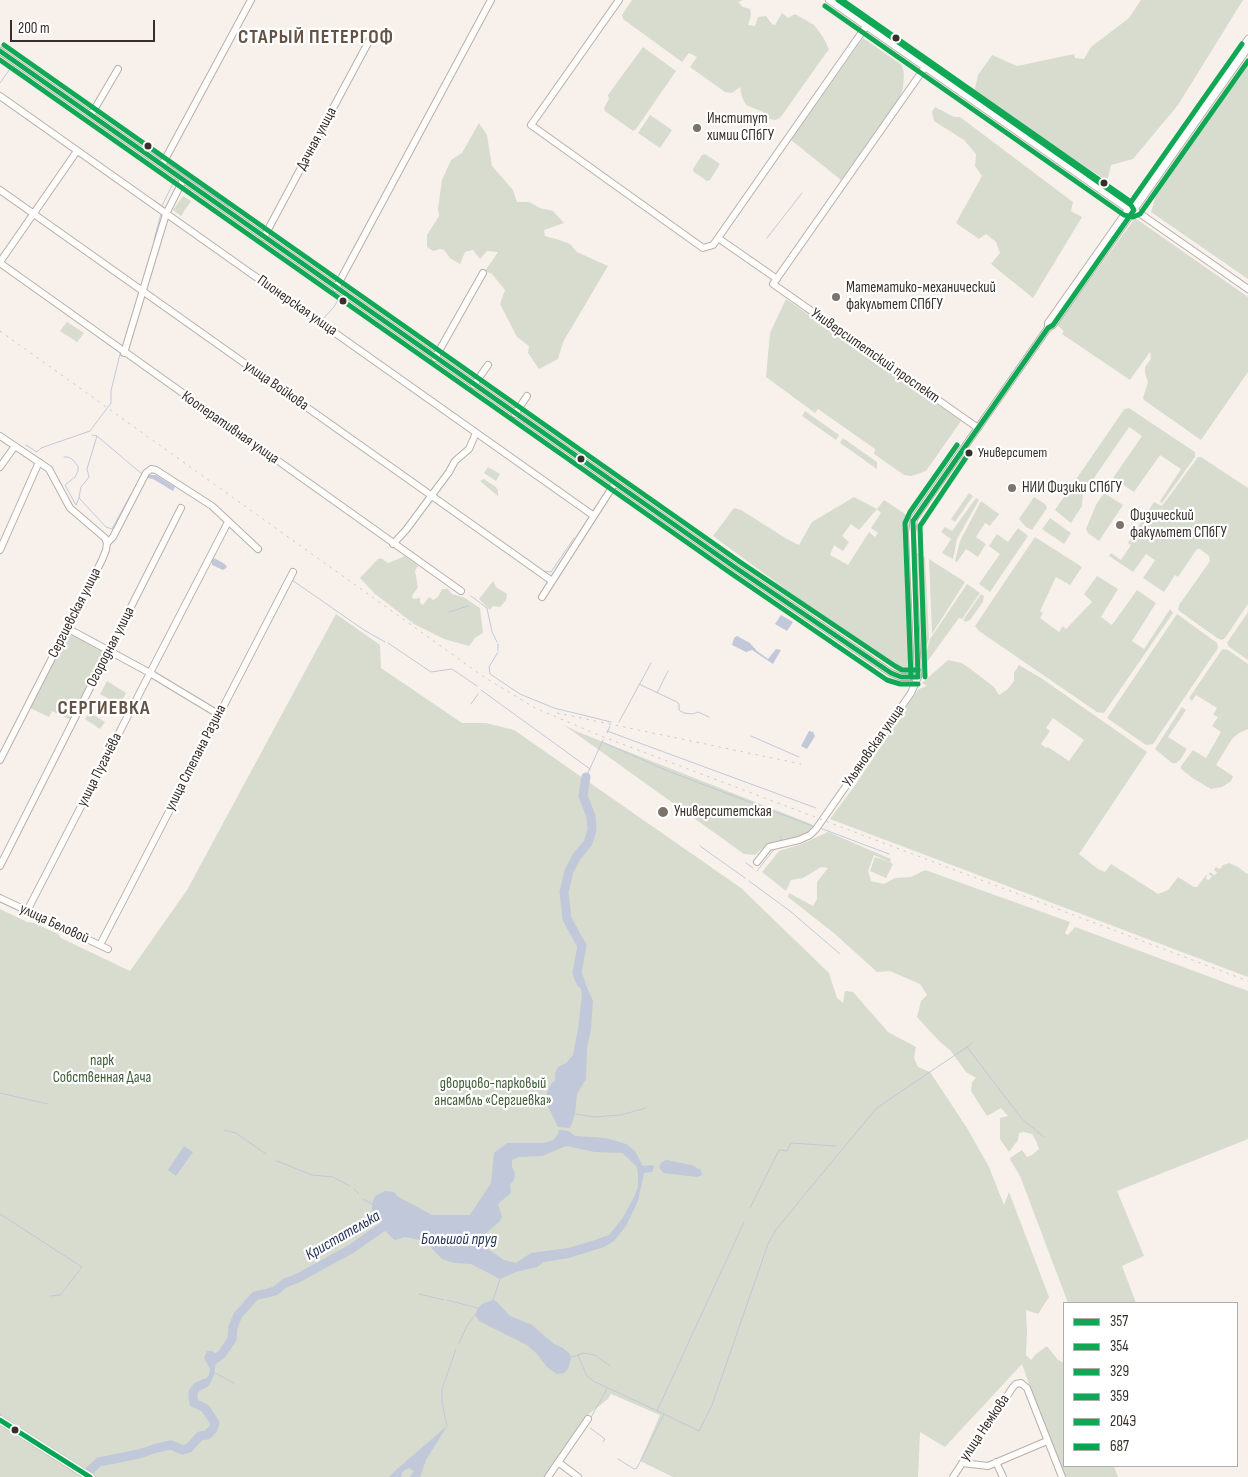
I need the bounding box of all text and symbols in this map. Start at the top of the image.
scale bar [12,10,158,42]
text: 200 m [18,19,50,38]
district label: СТАРЫЙ ПЕТЕРГОФ [236,26,396,50]
unlabelled marker [891,33,901,43]
street label: Дачная улица [293,105,341,173]
place label: Институт химии СПбГУ [707,110,774,145]
marker: Институт химии СПбГУ [691,122,703,134]
unlabelled marker [143,141,153,151]
unlabelled marker [1099,178,1109,188]
street label: Пионерская улица [254,272,340,340]
place label: Математико-механический факультет СПбГУ [846,279,996,314]
marker: Математико-механический факультет СПбГУ [830,291,842,303]
unlabelled marker [338,296,348,306]
street label: Университетский проспект [807,305,943,407]
street label: улица Войкова [240,357,312,415]
street label: Кооперативная улица [178,388,282,468]
place label: Университет [978,445,1047,461]
marker: Университет [964,448,974,458]
unlabelled marker [576,454,586,464]
place label: НИИ Физики СПбГУ [1022,479,1122,497]
marker: НИИ Физики СПбГУ [1006,482,1018,494]
place label: Физический факультет СПбГУ [1130,507,1227,542]
marker: Физический факультет СПбГУ [1114,519,1126,531]
street label: Сергиевская улица [45,565,105,661]
street label: Огородная улица [83,604,139,690]
district label: СЕРГИЕВКА [56,697,152,721]
street label: улица Степана Разина [161,702,231,814]
street label: Ульяновская улица [839,702,909,790]
street label: улица Пугачёва [74,730,126,810]
place label: Университетская [674,803,772,821]
marker: Университетская [656,805,670,819]
street label: улица Беловой [16,900,92,948]
park label: парк Собственная Дача [53,1052,151,1087]
park label: дворцово-парковый ансамбль «Сергиевка» [434,1075,552,1110]
water label: Кристателька [302,1207,384,1265]
water label: Большой пруд [421,1230,497,1250]
legend [1063,1302,1238,1467]
text: 357 [1110,1312,1128,1331]
text: 354 [1110,1337,1129,1356]
text: 329 [1110,1362,1129,1381]
text: 359 [1110,1387,1129,1406]
street label: улица Немкова [956,1391,1014,1465]
text: 204Э [1110,1412,1136,1431]
unlabelled marker [10,1425,20,1435]
text: 687 [1110,1437,1129,1456]

